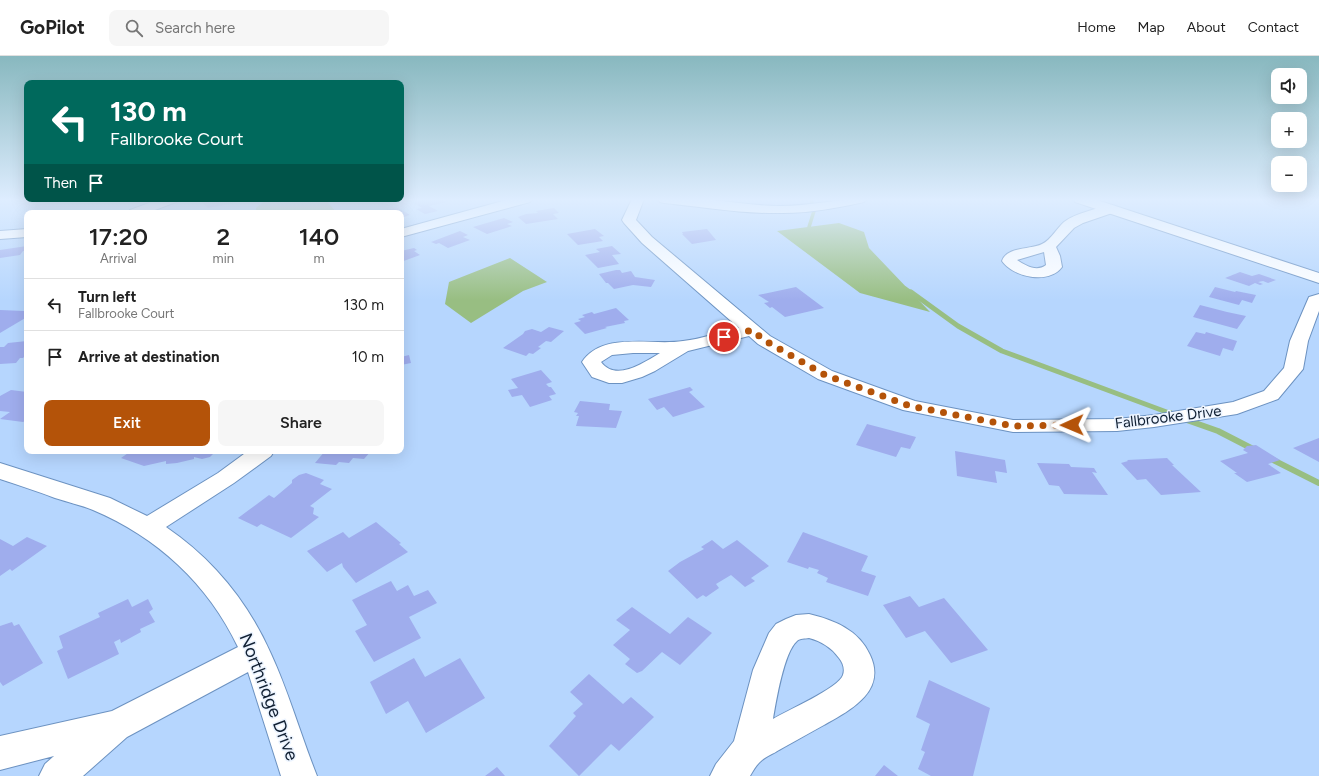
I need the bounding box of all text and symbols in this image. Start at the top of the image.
search box [109,10,389,46]
text: GoPilot [20,16,85,39]
icon: search [123,17,145,39]
text: Search here [155,19,235,37]
text: Home [1077,19,1116,36]
text: Map [1138,19,1165,36]
text: About [1187,19,1226,36]
text: Contact [1248,19,1299,36]
map controls [1271,68,1307,192]
button: sound [1271,68,1307,104]
text: 130 m [110,94,187,128]
icon: left [44,96,96,148]
button: + [1271,112,1307,148]
text: Fallbrooke Court [110,128,243,150]
button: − [1271,156,1307,192]
icon: arrive [85,172,107,194]
text: Then [44,174,77,192]
text: 17:20 [89,222,148,251]
text: 2 [216,222,230,251]
text: 140 [299,222,339,251]
text: Arrival [100,251,137,266]
text: min [213,251,234,266]
text: m [313,251,325,266]
text: Turn left [78,288,136,306]
icon: left [44,294,66,316]
text: 130 m [344,296,384,314]
text: Fallbrooke Court [78,306,174,321]
pin [707,320,741,354]
icon: arrive [713,326,735,348]
icon: arrive [44,346,66,368]
text: Arrive at destination [78,348,219,366]
text: 10 m [352,348,384,366]
button: Exit [44,400,210,446]
button: Share [218,400,384,446]
street label: Fallbrooke Drive [1114,402,1222,432]
position arrow [1051,404,1093,446]
street label: Northridge Drive [235,630,303,764]

